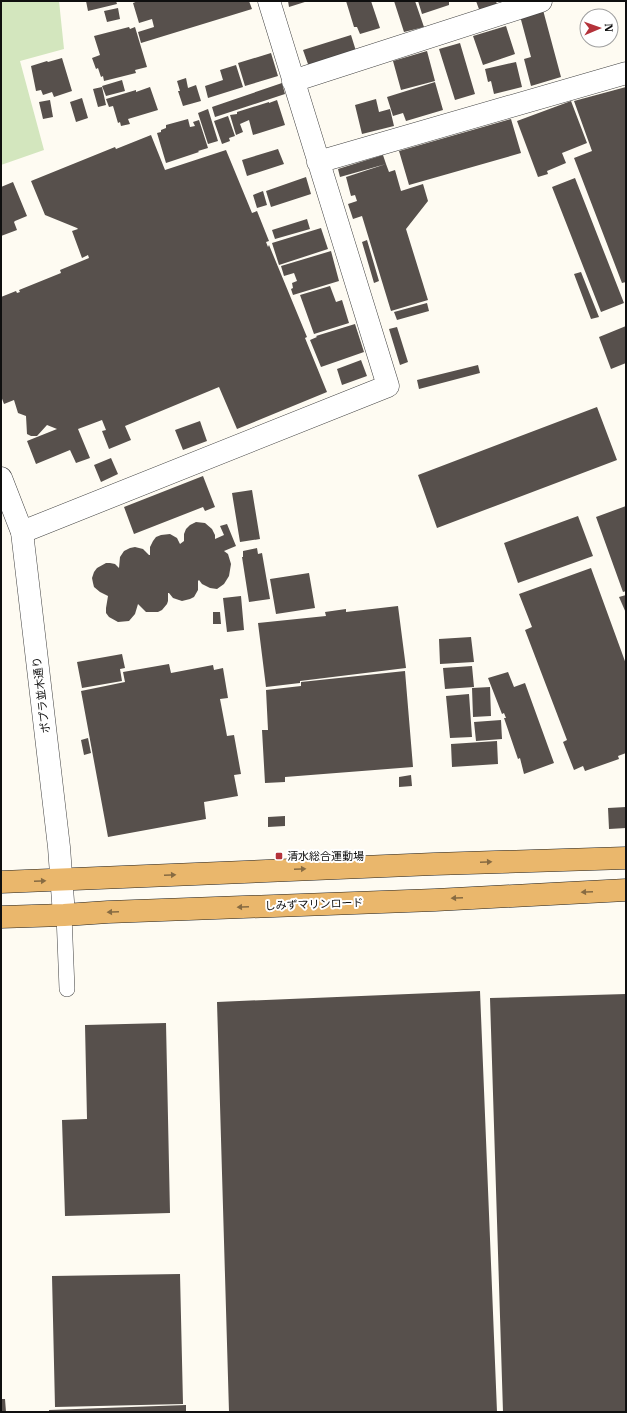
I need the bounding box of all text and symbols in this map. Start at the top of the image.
north arrow [579,8,619,48]
text: N [602,23,616,33]
street label: ポプラ並木通り [29,656,53,734]
place label: 清水総合運動場 [287,849,364,863]
marker: 清水総合運動場 [274,851,284,861]
one-way arrow [480,859,493,865]
one-way arrow [294,866,306,873]
one-way arrow [164,872,177,878]
one-way arrow [34,877,46,884]
one-way arrow [580,889,593,895]
street label: しみずマリンロード [264,895,364,913]
one-way arrow [451,895,463,902]
one-way arrow [236,904,249,910]
one-way arrow [107,909,119,916]

